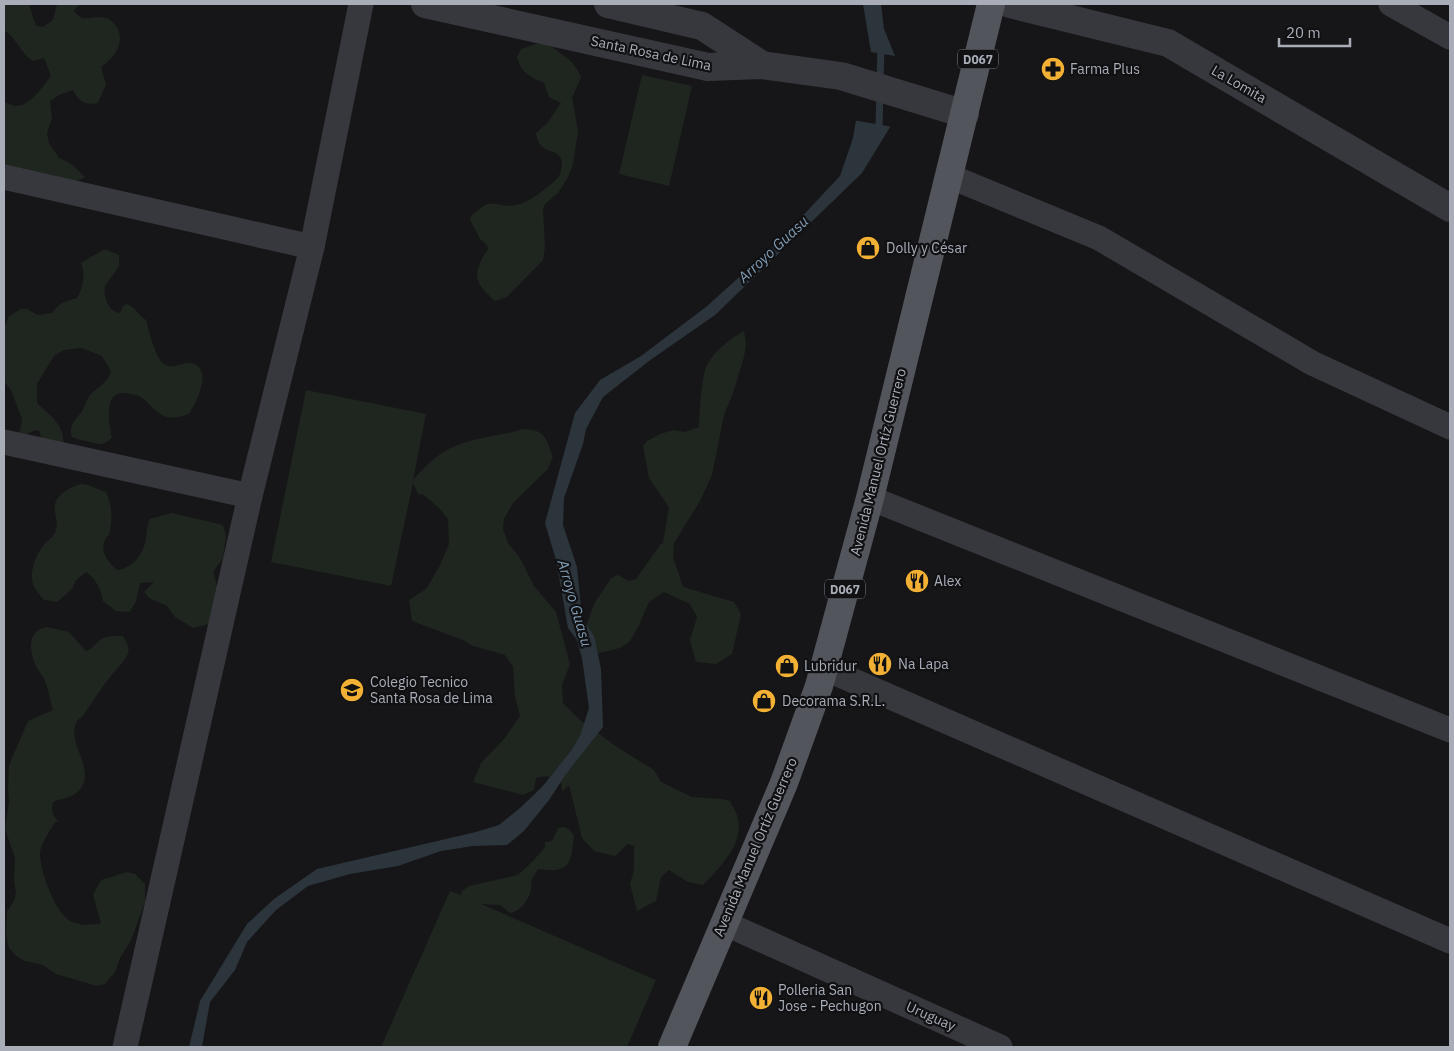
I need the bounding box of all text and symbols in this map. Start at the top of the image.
scale bar [1279,15,1350,47]
text: 20 m [1286,23,1321,42]
street label: Santa Rosa de Lima [589,31,713,75]
road number: D067 [958,50,998,68]
pharmacy icon: Farma Plus [1040,56,1066,82]
place label: Farma Plus [1070,60,1140,78]
street label: La Lomita [1208,61,1270,107]
water label: Arroyo Guasu [733,211,812,287]
shop icon: Dolly y César [855,235,881,261]
place label: Dolly y César [886,239,967,257]
street label: Avenida Manuel Ortíz Guerrero [846,366,910,558]
water label: Arroyo Guasu [553,556,596,649]
restaurant icon: Alex [904,568,930,594]
place label: Alex [934,572,961,590]
road number: D067 [825,580,865,598]
restaurant icon: Na Lapa [867,651,893,677]
shop icon: Lubridur [774,653,800,679]
place label: Na Lapa [898,655,949,673]
place label: Lubridur [804,657,857,675]
place label: Colegio Tecnico Santa Rosa de Lima [370,673,493,707]
school or university icon: Colegio Tecnico Santa Rosa de Lima [339,677,365,703]
shop icon: Decorama S.R.L. [751,688,777,714]
place label: Decorama S.R.L. [782,692,885,710]
street label: Avenida Manuel Ortíz Guerrero [709,755,801,939]
place label: Polleria San Jose - Pechugon [778,981,882,1015]
restaurant icon: Polleria San Jose - Pechugon [748,985,774,1011]
street label: Uruguay [903,997,959,1035]

